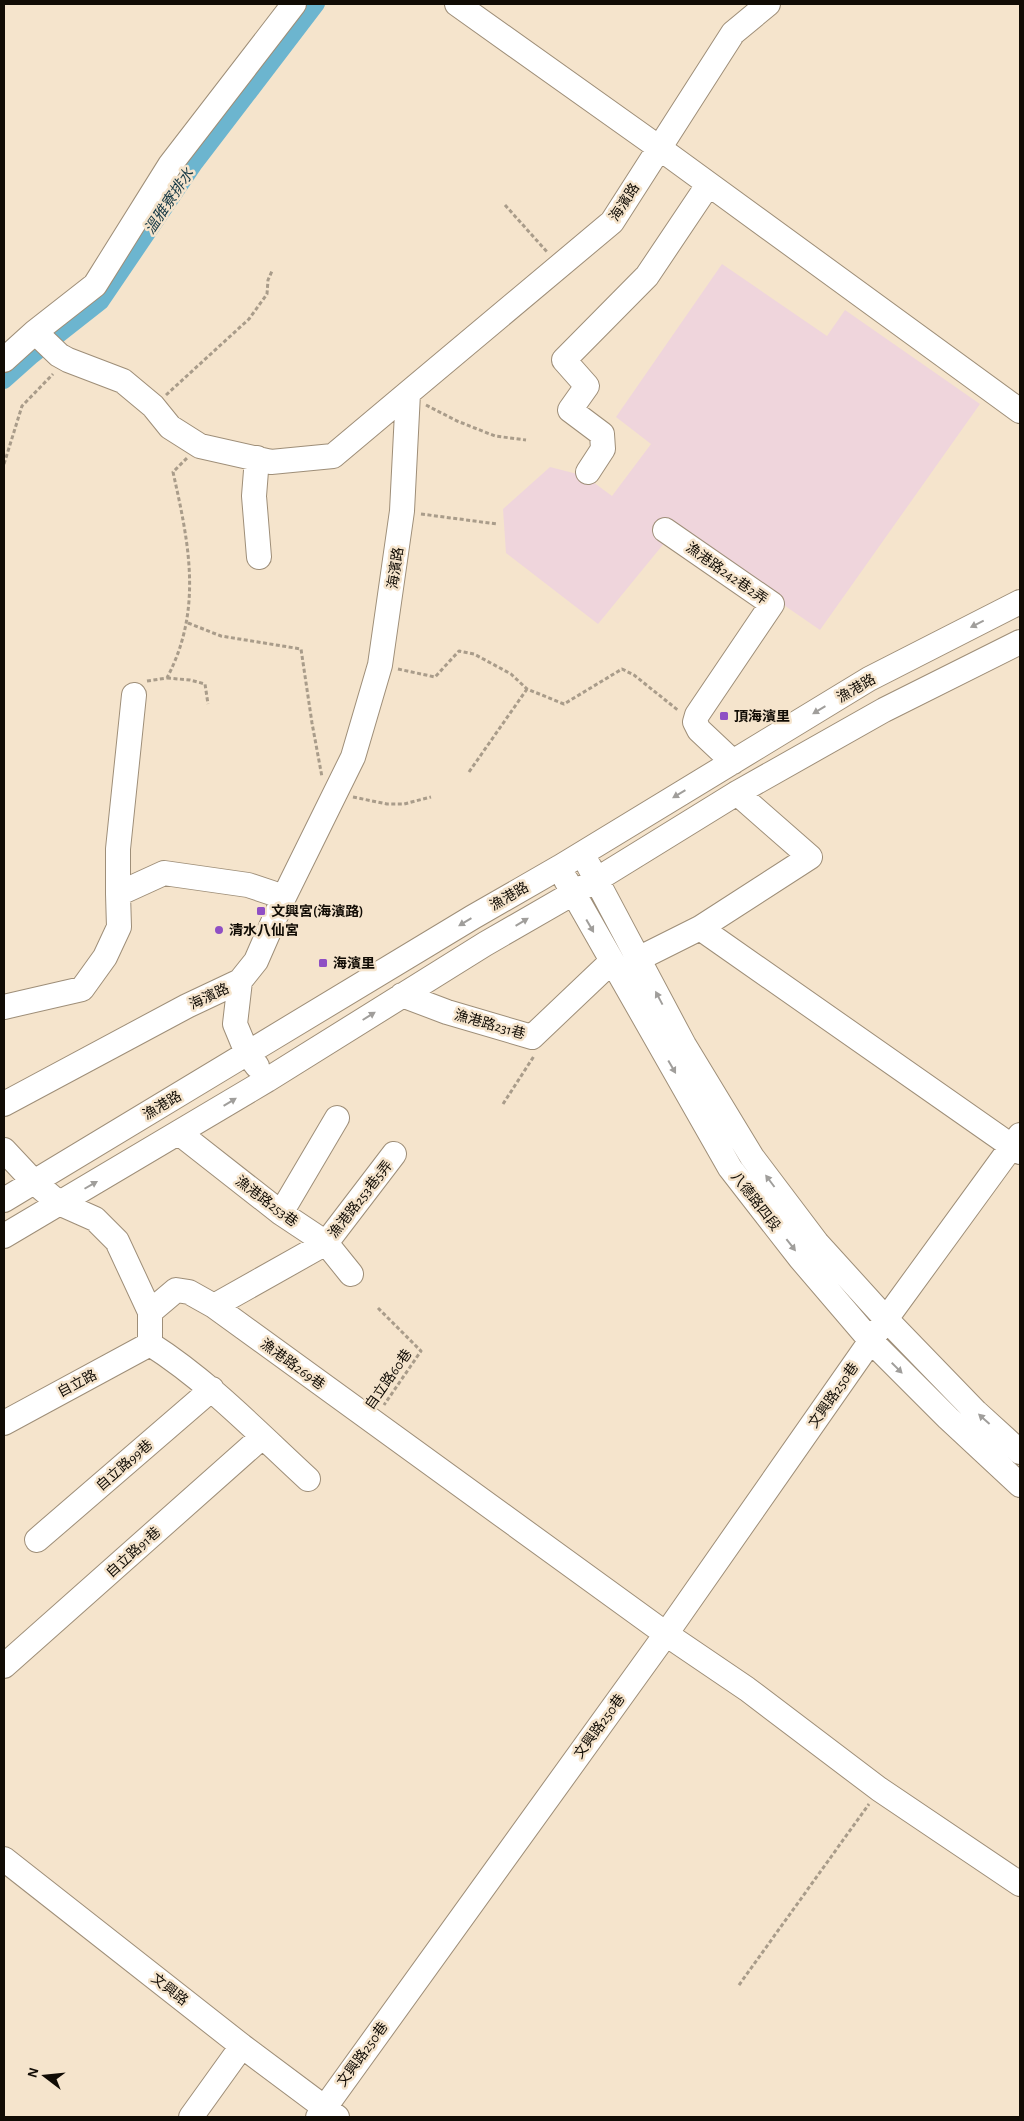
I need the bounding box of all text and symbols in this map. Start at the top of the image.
water label: 溫雅寮排水 [141,165,197,237]
street label: 海濱路 [607,181,642,224]
street label: 漁港路242巷2弄 [683,540,770,607]
street label: 海濱路 [385,546,406,590]
one-way arrow [970,621,984,629]
street label: 漁港路 [834,671,878,705]
one-way arrow [812,705,825,715]
place label: 頂海濱里 [734,709,790,724]
marker: 頂海濱里 [718,710,730,722]
one-way arrow [673,790,686,799]
street label: 漁港路 [487,879,531,913]
place label: 文興宮(海濱路) [271,903,363,919]
marker: 文興宮(海濱路) [255,905,267,917]
one-way arrow [458,918,471,927]
one-way arrow [516,918,529,927]
one-way arrow [586,920,595,933]
place label: 清水八仙宮 [229,922,299,938]
marker: 清水八仙宮 [213,924,225,936]
place label: 海濱里 [333,956,375,971]
marker: 海濱里 [317,957,329,969]
street label: 海濱路 [187,981,231,1012]
one-way arrow [655,991,663,1005]
street label: 漁港路231巷 [453,1007,527,1042]
one-way arrow [362,1012,375,1021]
one-way arrow [667,1060,676,1073]
street label: 漁港路 [140,1088,184,1123]
one-way arrow [224,1097,237,1106]
street label: 漁港路253巷5弄 [326,1158,395,1241]
street label: 八德路四段 [728,1168,784,1234]
street label: 漁港路253巷 [233,1173,301,1230]
one-way arrow [765,1175,776,1188]
one-way arrow [84,1180,97,1189]
one-way arrow [785,1238,796,1251]
street label: 漁港路269巷 [258,1336,328,1393]
street label: 自立路60巷 [362,1346,415,1412]
street label: 文興路250巷 [806,1360,861,1431]
one-way arrow [891,1361,903,1373]
street label: 自立路 [55,1367,99,1400]
one-way arrow [977,1414,990,1425]
street label: 自立路99巷 [93,1437,155,1494]
street label: 自立路91巷 [103,1524,163,1580]
street label: 文興路250巷 [571,1691,628,1761]
street label: 文興路 [149,1971,191,2008]
street label: 文興路250巷 [334,2019,391,2089]
north arrow [20,2051,70,2101]
text: N [25,2066,42,2079]

